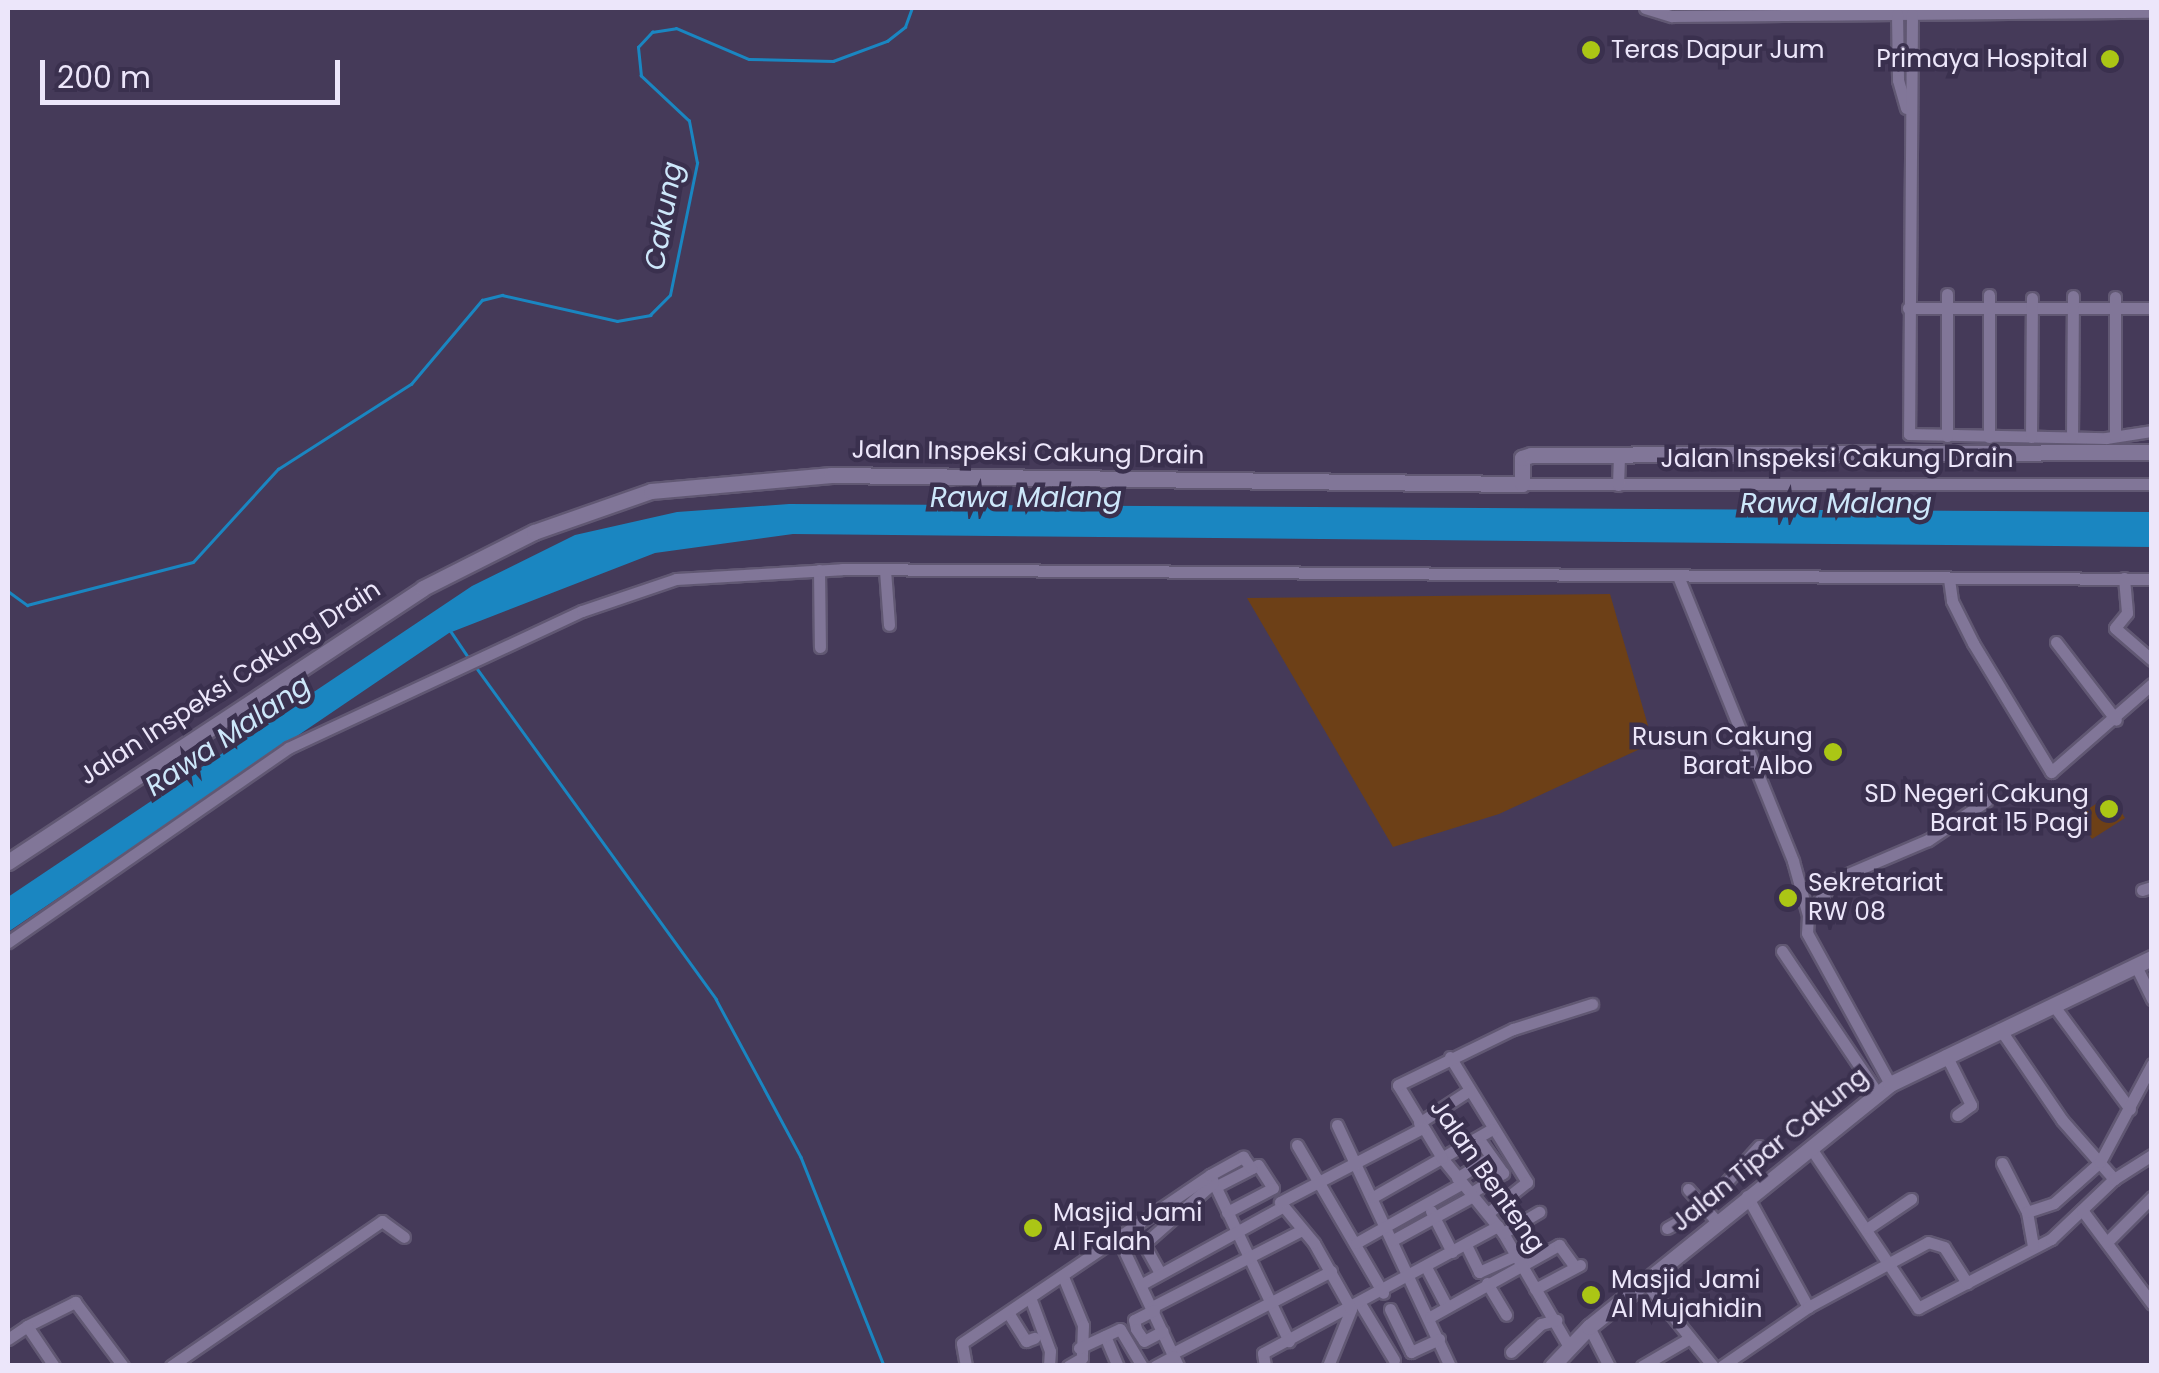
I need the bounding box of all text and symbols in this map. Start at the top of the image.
place label: Teras Dapur Jum [1611,35,1824,65]
marker: Teras Dapur Jum [1580,39,1602,61]
scale bar [45,40,345,102]
place label: Primaya Hospital [1876,44,2088,74]
marker: Primaya Hospital [2097,46,2123,72]
text: 200 m [57,56,151,99]
water label: Cakung [638,159,690,273]
street label: Jalan Inspeksi Cakung Drain [851,435,1205,471]
street label: Jalan Inspeksi Cakung Drain [1661,444,2013,474]
water label: Rawa Malang [930,481,1122,515]
water label: Rawa Malang [1740,487,1932,521]
street label: Jalan Inspeksi Cakung Drain [74,574,386,792]
water label: Rawa Malang [139,668,317,804]
place label: Rusun Cakung Barat Albo [1632,723,1813,782]
marker: Rusun Cakung Barat Albo [1822,741,1844,763]
place label: SD Negeri Cakung Barat 15 Pagi [1864,780,2089,839]
marker: SD Negeri Cakung Barat 15 Pagi [2098,798,2120,820]
place label: Sekretariat RW 08 [1808,869,1943,928]
marker: Sekretariat RW 08 [1777,887,1799,909]
street label: Jalan Tipar Cakung [1666,1062,1874,1238]
street label: Jalan Benteng [1423,1094,1551,1258]
place label: Masjid Jami Al Falah [1053,1199,1202,1258]
marker: Masjid Jami Al Falah [1022,1217,1044,1239]
place label: Masjid Jami Al Mujahidin [1611,1266,1762,1325]
marker: Masjid Jami Al Mujahidin [1580,1284,1602,1306]

